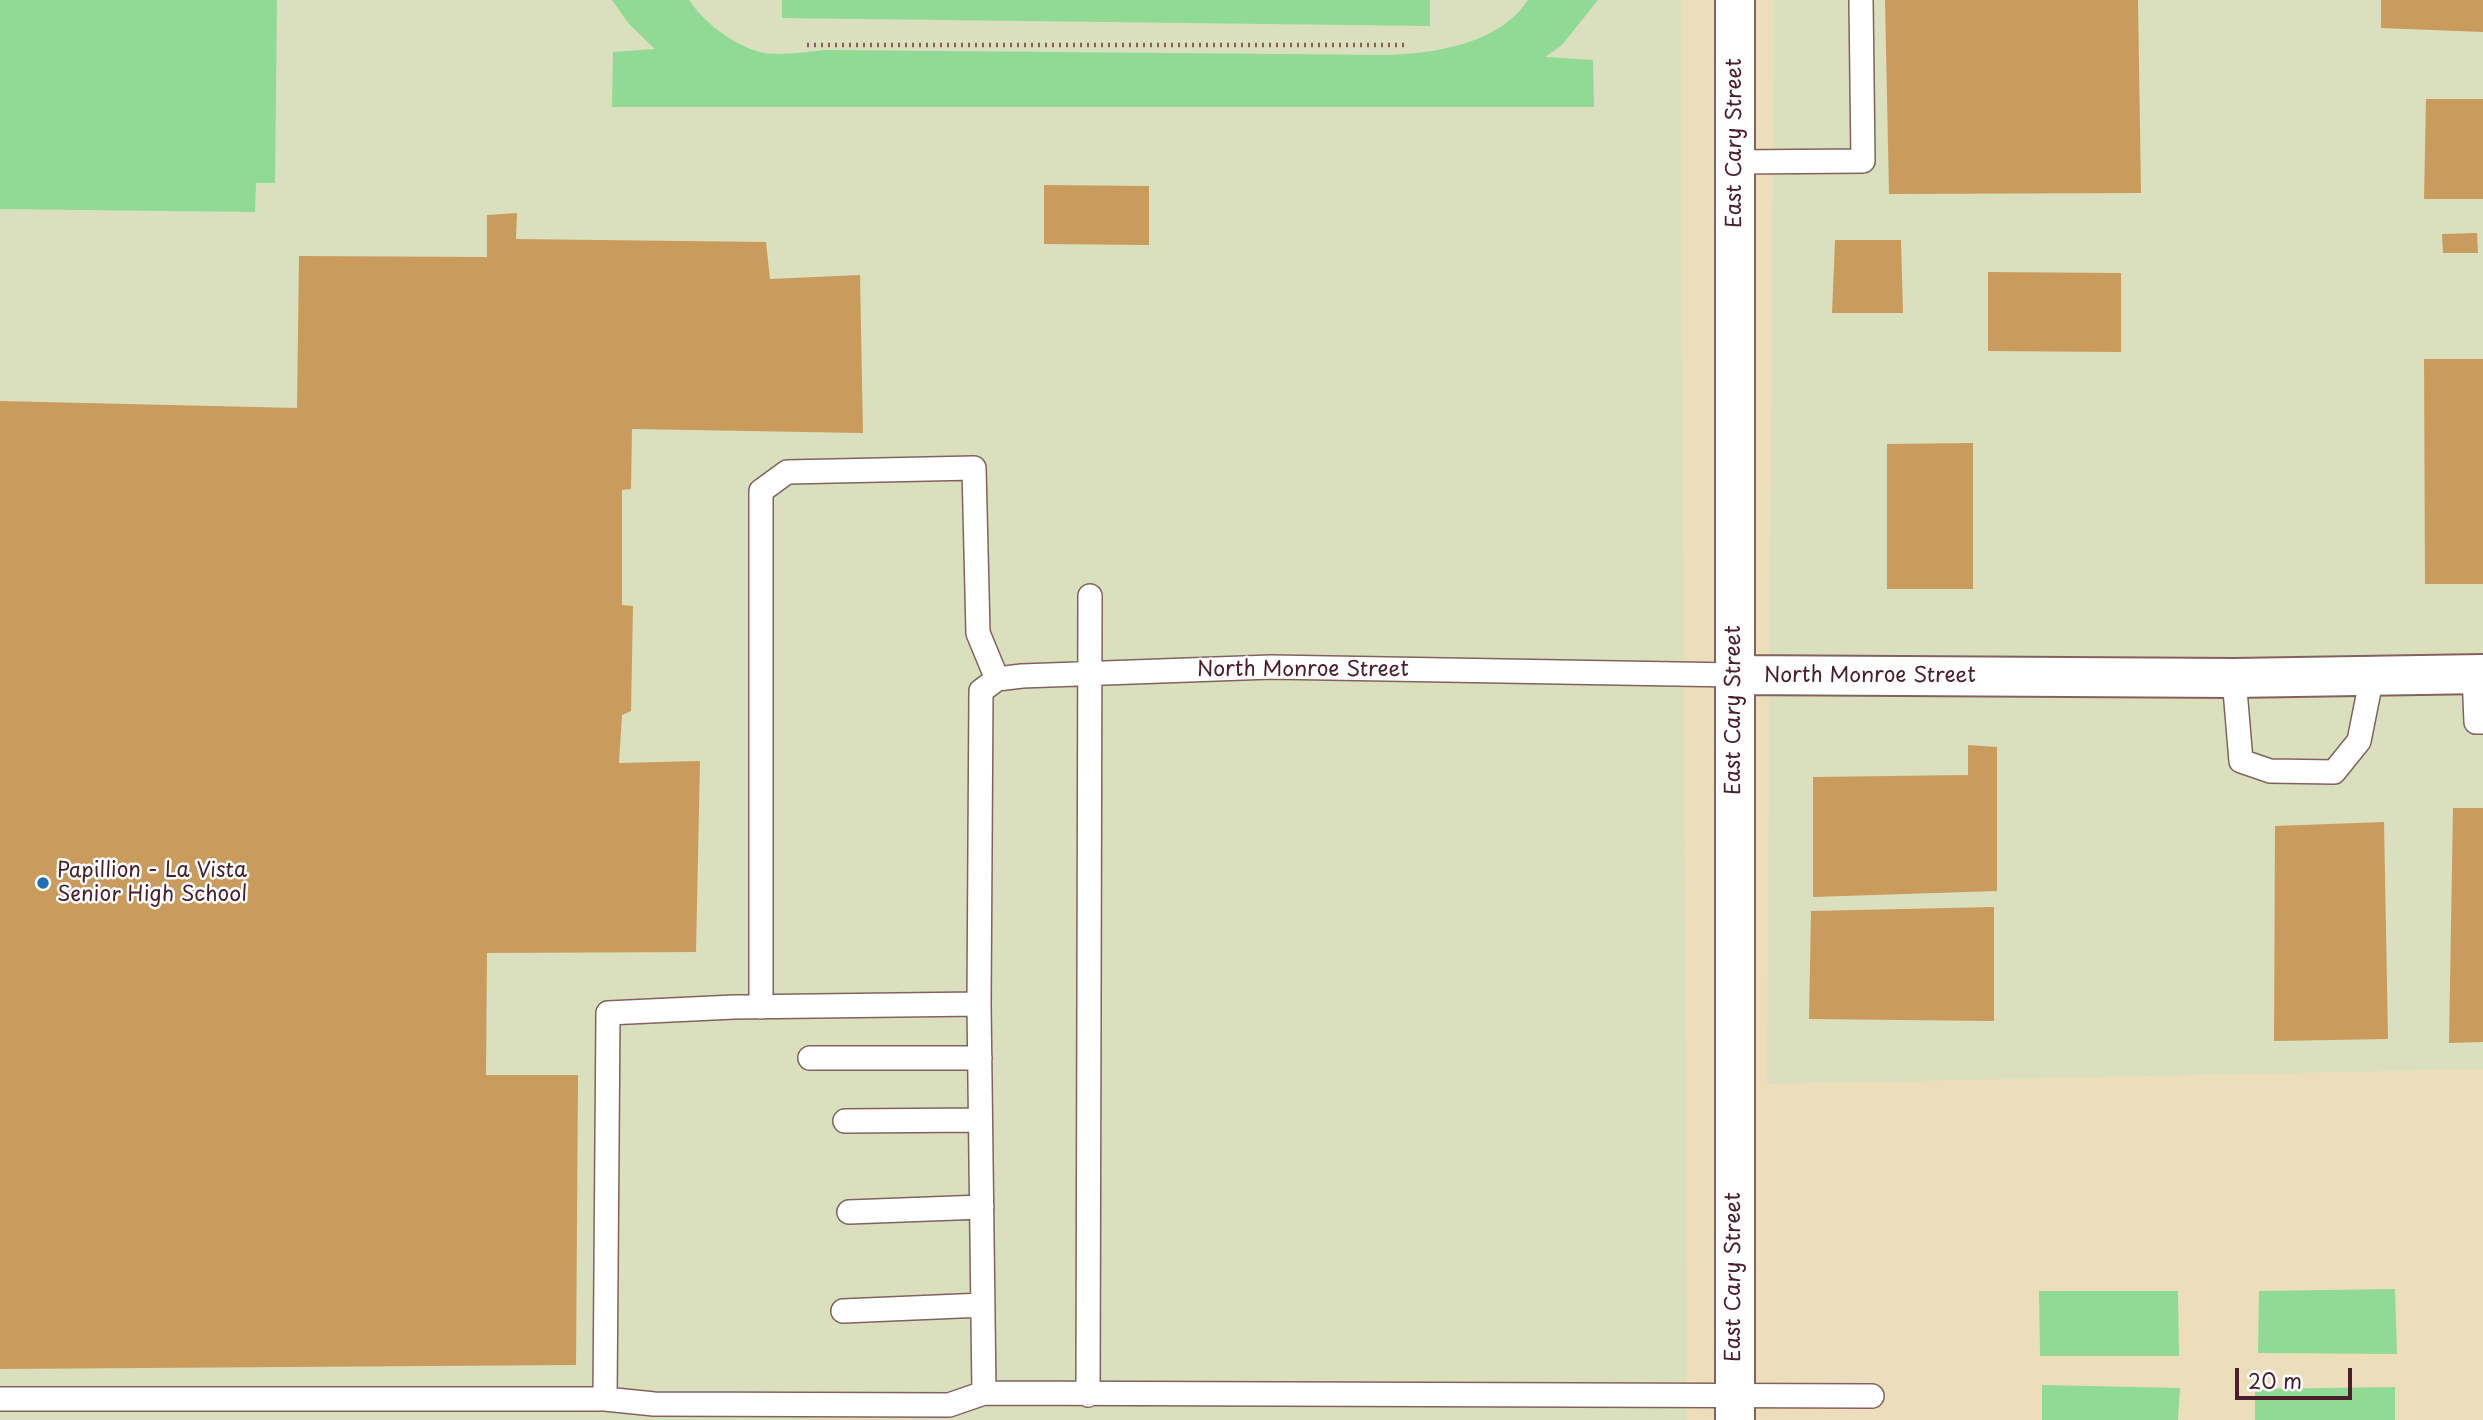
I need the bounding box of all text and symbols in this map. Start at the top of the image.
street label: East Cary Street [1722,58,1748,228]
street label: East Cary Street [1721,625,1747,795]
street label: North Monroe Street [1197,657,1409,683]
street label: North Monroe Street [1764,663,1976,689]
place label: Papillion - La Vista Senior High School [57,858,247,908]
marker: Papillion - La Vista Senior High School [35,875,51,891]
street label: East Cary Street [1721,1192,1747,1362]
scale bar [2238,1354,2355,1398]
text: 20 m [2248,1364,2302,1396]

